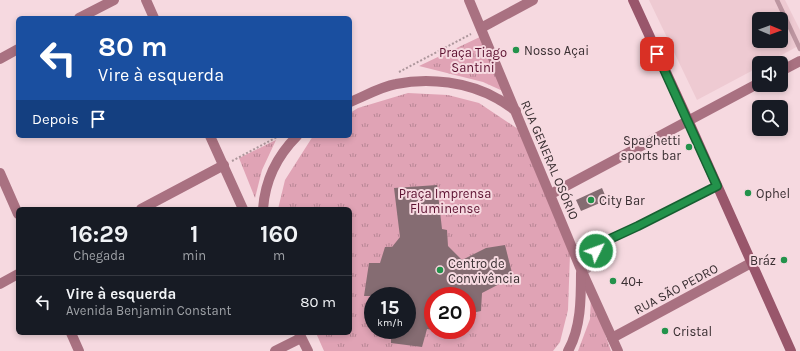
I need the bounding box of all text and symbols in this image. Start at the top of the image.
north arrow [752,12,788,48]
map controls [752,12,788,136]
text: 80 m [98,30,167,63]
icon: left [32,32,84,84]
pin [640,37,674,71]
place label: Nosso Açai [524,43,589,58]
icon: arrive [646,43,668,65]
park label: Praça Tiago Santini [439,45,507,75]
marker: Nosso Açai [511,45,521,55]
button: sound [752,56,788,92]
text: Vire à esquerda [98,64,224,86]
street label: RUA GENERAL OSÓRIO [518,98,583,222]
button: search [752,100,788,136]
icon: arrive [87,108,109,130]
text: Depois [32,110,79,128]
place label: Spaghetti sports bar [620,133,681,163]
marker: Spaghetti sports bar [684,142,694,152]
park label: Praça Imprensa Fluminense [399,186,491,216]
place label: Ophel [756,186,790,201]
marker: Ophel [743,188,753,198]
place label: City Bar [599,193,645,208]
marker: City Bar [586,195,596,205]
text: 16:29 [70,220,129,248]
text: 1 [190,220,198,248]
text: 160 [260,220,298,248]
position arrow [575,230,617,272]
text: Chegada [73,248,125,263]
text: min [182,248,206,263]
text: m [273,248,285,263]
place label: Bráz [750,253,776,268]
marker: Bráz [779,255,789,265]
place label: Centro de Convivência [448,256,520,286]
street label: RUA SÃO PEDRO [631,260,721,318]
marker: Centro de Convivência [435,265,445,275]
place label: 40+ [621,274,643,289]
marker: 40+ [608,276,618,286]
text: Vire à esquerda [66,285,176,303]
speed limit sign: 20 [424,287,476,339]
icon: left [32,291,54,313]
text: 80 m [300,293,336,311]
text: 15 [381,296,399,319]
text: Avenida Benjamin Constant [66,303,231,318]
text: km/h [377,317,403,329]
place label: Cristal [673,324,712,339]
marker: Cristal [660,326,670,336]

